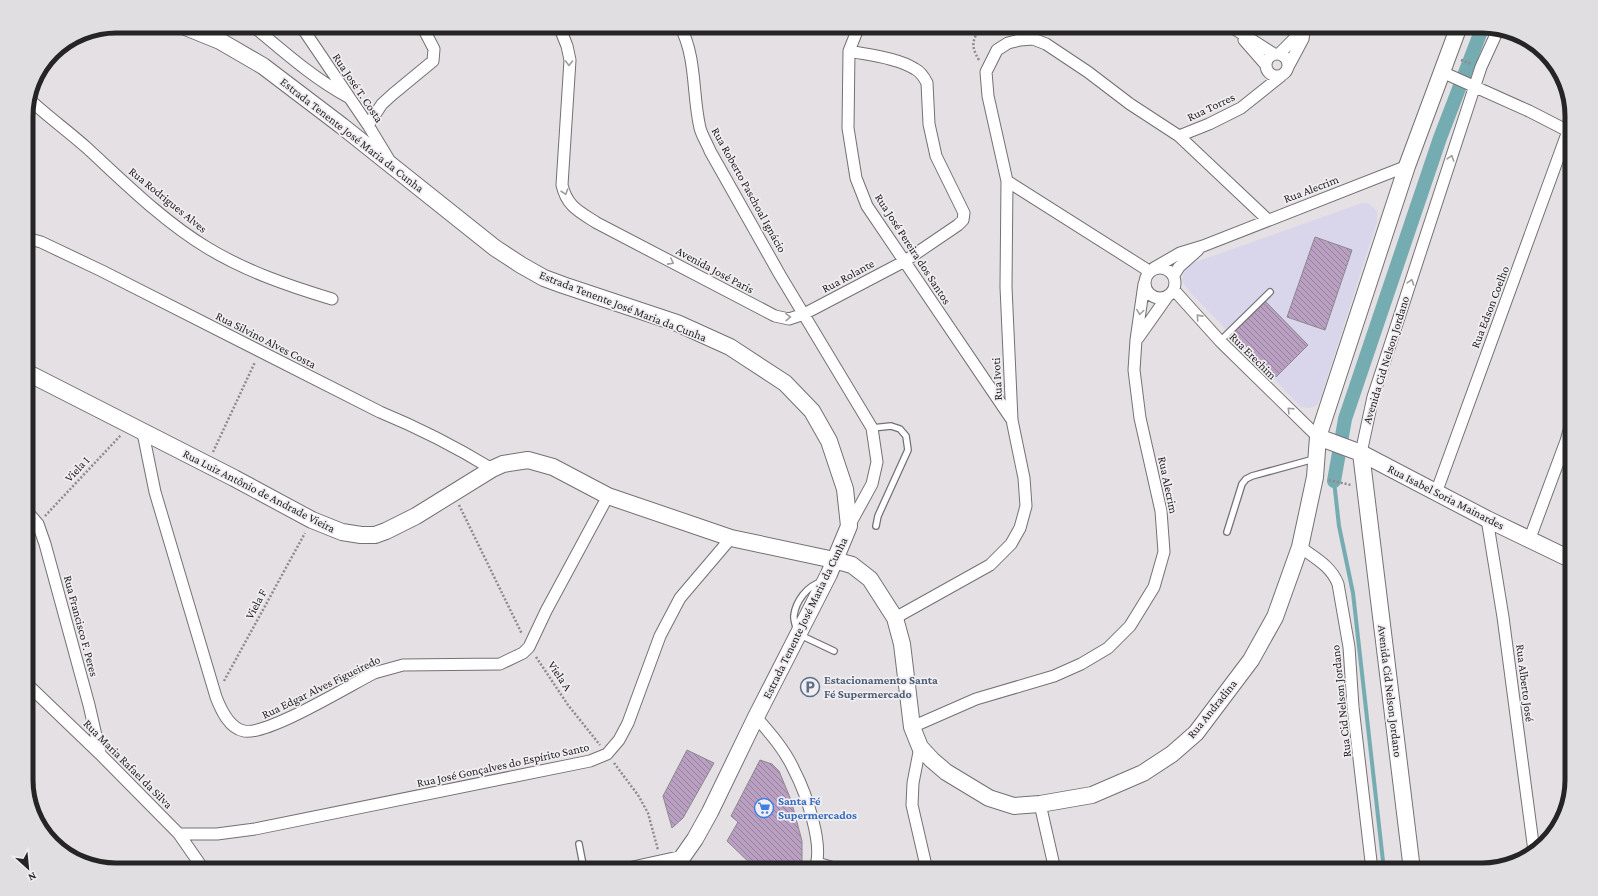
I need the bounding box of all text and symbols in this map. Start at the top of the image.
street label: Rua José T. Costa [330,51,387,126]
one-way arrow [565,60,573,66]
street label: Estrada Tenente José Maria da Cunha [277,75,427,196]
street label: Rua Torres [1185,90,1237,124]
street label: Rua Roberto Paschoal Ignácio [709,125,789,255]
one-way arrow [1446,155,1455,162]
street label: Rua Rodrigues Alves [126,164,210,236]
street label: Rua Alecrim [1281,172,1341,206]
one-way arrow [560,189,568,196]
street label: Rua José Pereira dos Santos [872,191,954,307]
street label: Avenida José Paris [674,244,757,297]
street label: Rua Rolante [819,256,877,296]
one-way arrow [667,257,675,265]
street label: Rua Edson Coelho [1468,264,1512,350]
street label: Estrada Tenente José Maria da Cunha [537,268,709,345]
one-way arrow [1406,278,1414,285]
street label: Avenida Cid Nelson Jordano [1360,294,1412,426]
street label: Rua Silvino Alves Costa [213,309,319,372]
one-way arrow [1136,309,1145,315]
one-way arrow [785,313,791,321]
one-way arrow [1196,315,1203,322]
street label: Rua Erechim [1227,330,1280,383]
street label: Rua Ivoti [989,357,1005,401]
one-way arrow [1287,407,1295,415]
street label: Rua Luiz Antônio de Andrade Vieira [181,446,338,536]
street label: Viela 1 [62,453,92,485]
street label: Rua Alecrim [1155,455,1181,515]
street label: Rua Isabel Soria Mainardes [1385,461,1507,533]
street label: Estrada Tenente José Maria da Cunha [760,534,851,701]
street label: Rua Francisco F. Peres [61,574,101,678]
street label: Viela F [242,587,270,621]
street label: Avenida Cid Nelson Jordano [1375,624,1405,758]
street label: Rua Alberto José [1513,643,1537,723]
street label: Rua Cid Nelson Jordano [1328,644,1354,758]
street label: Rua Edgar Alves Figueiredo [259,652,383,722]
street label: Viela A [545,658,575,694]
place label: Estacionamento Santa Fé Supermercado [824,673,938,701]
parking icon: Estacionamento Santa Fé Supermercado [799,676,821,698]
street label: Rua Andradina [1184,677,1240,741]
street label: Rua Maria Rafael da Silva [81,717,176,812]
street label: Rua José Gonçalves do Espírito Santo [416,740,591,790]
place label: Santa Fé Supermercados [778,794,857,822]
supermarket icon: Santa Fé Supermercados [753,797,775,819]
north arrow [8,848,48,888]
text: N [26,870,39,884]

